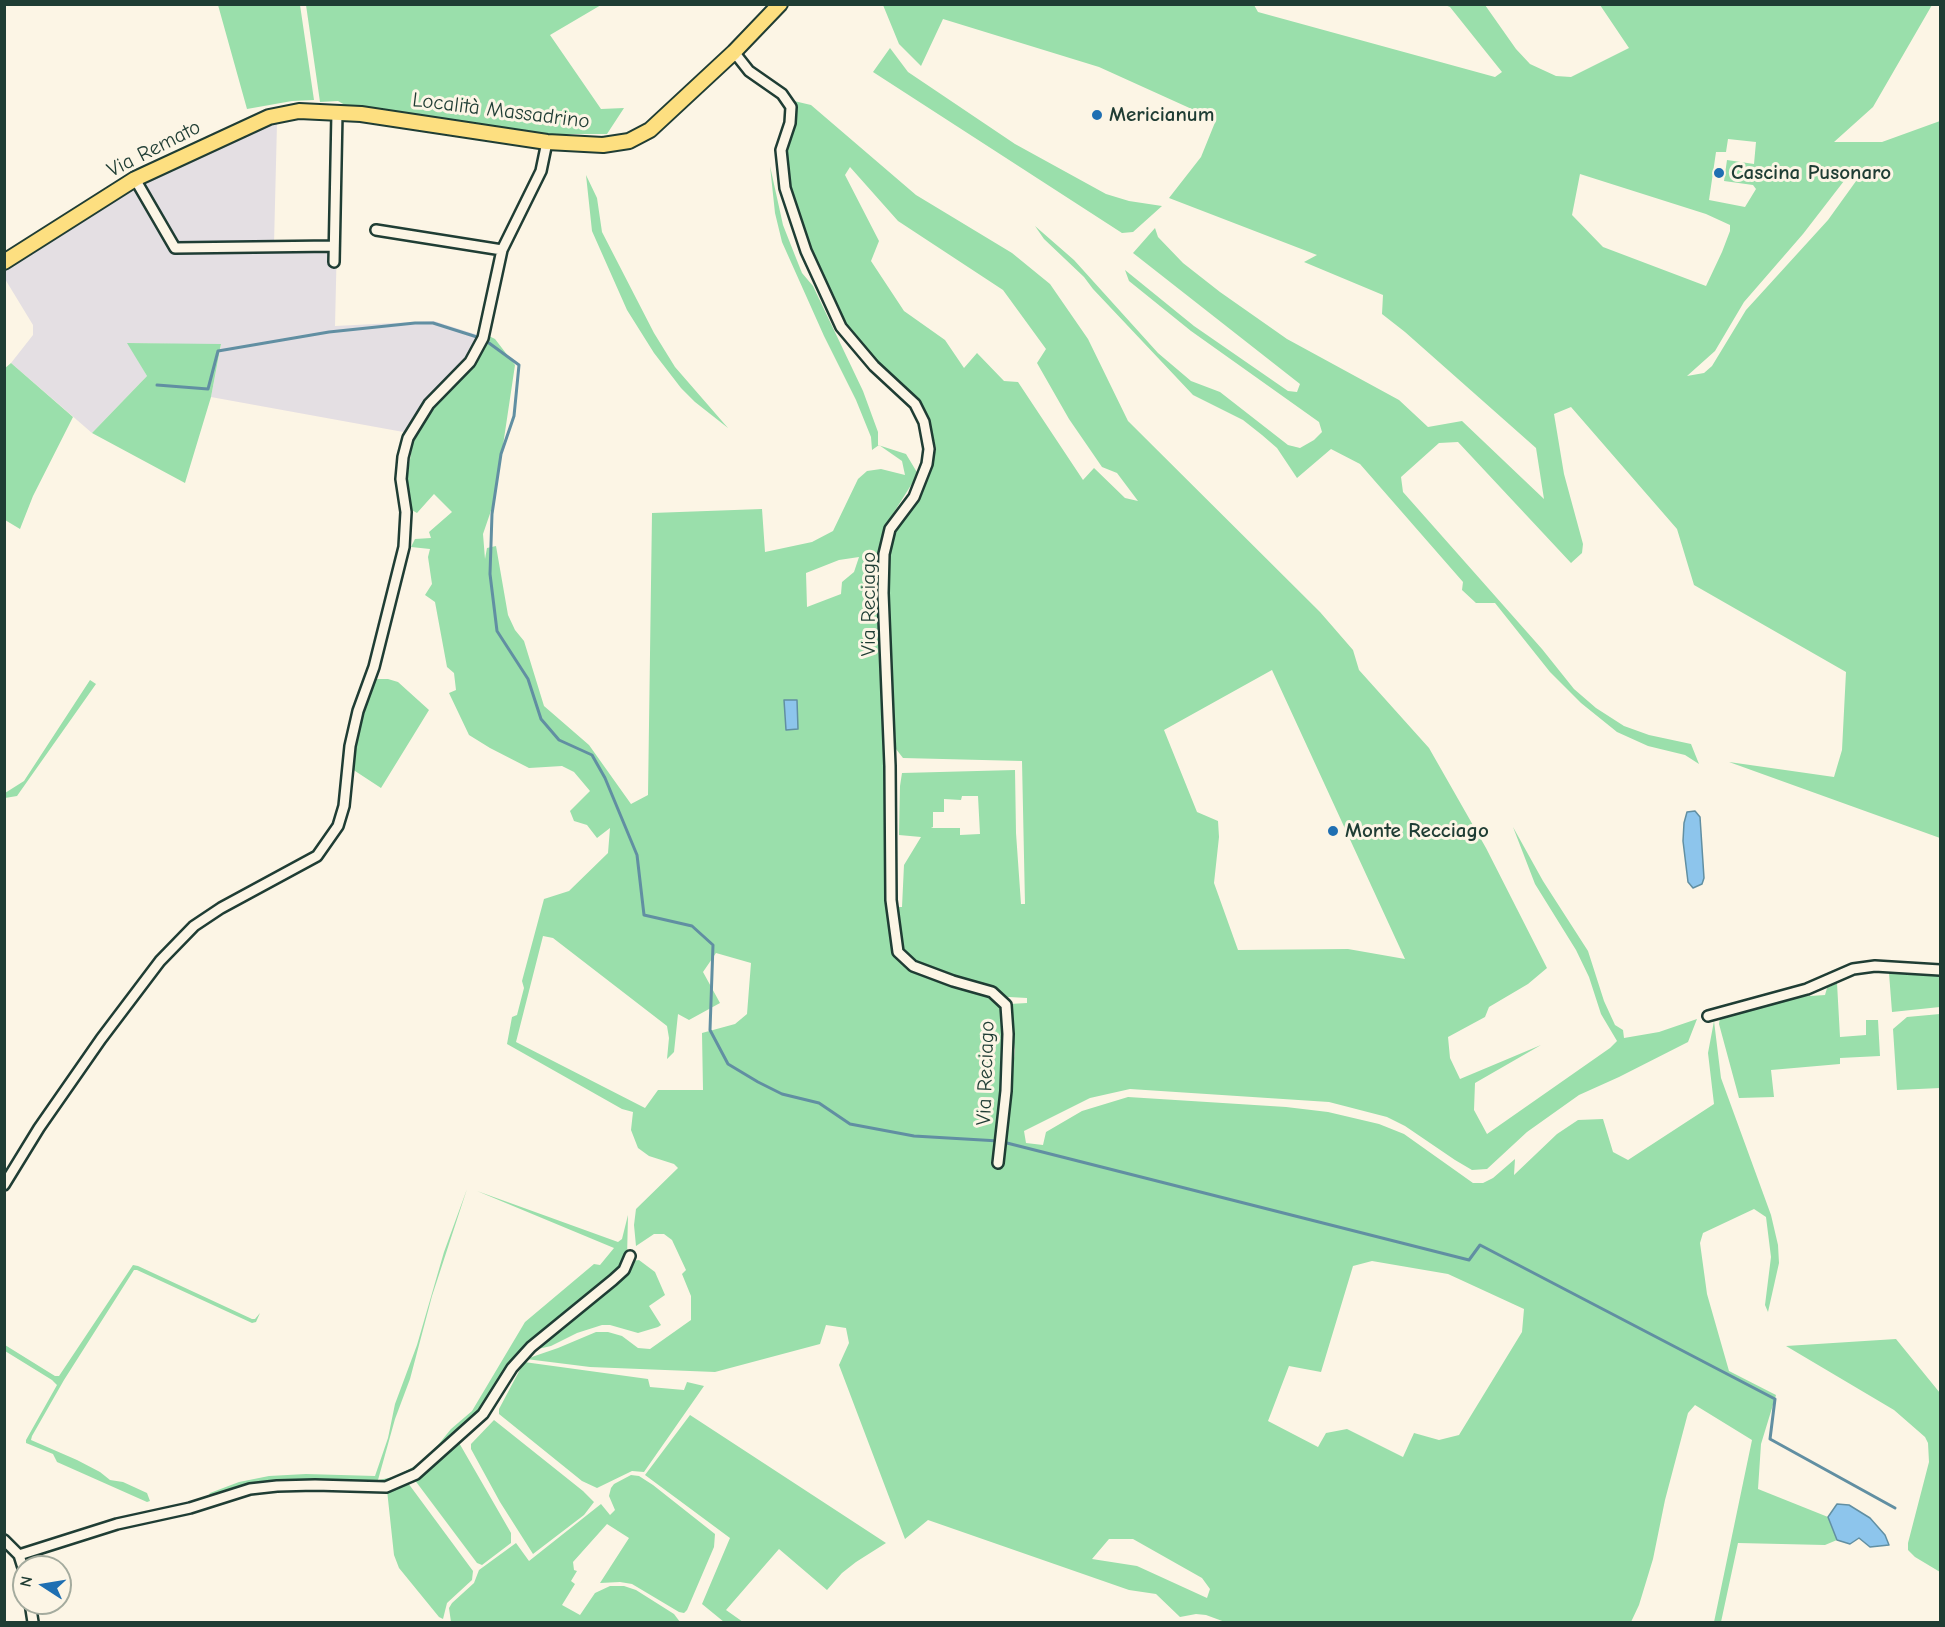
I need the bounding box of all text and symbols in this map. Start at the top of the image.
street label: Località Massadrino [411,88,591,134]
place label: Mericianum [1109,102,1214,128]
marker: Mericianum [1090,108,1104,122]
street label: Via Remato [103,115,205,183]
place label: Cascina Pusonaro [1731,160,1891,186]
marker: Cascina Pusonaro [1712,166,1726,180]
street label: Via Reciago [856,552,882,656]
place label: Monte Recciago [1345,818,1489,844]
marker: Monte Recciago [1326,824,1340,838]
street label: Via Reciago [972,1020,1000,1126]
north arrow [12,1555,72,1615]
text: N [16,1575,36,1589]

